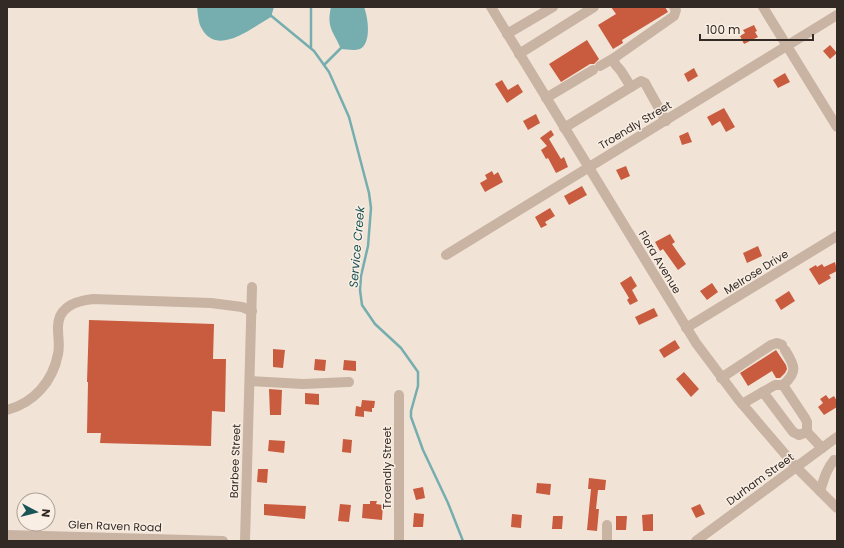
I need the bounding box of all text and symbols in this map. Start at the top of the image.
scale bar [700,16,813,42]
text: 100 m [706,21,740,38]
street label: Troendly Street [596,97,674,153]
water label: Service Creek [344,205,369,288]
street label: Flora Avenue [635,227,685,297]
street label: Melrose Drive [721,246,791,298]
street label: Barbee Street [226,423,244,499]
street label: Troendly Street [379,427,395,509]
street label: Durham Street [723,449,797,509]
north arrow [16,492,56,532]
text: N [37,508,54,518]
street label: Glen Raven Road [68,516,162,536]

